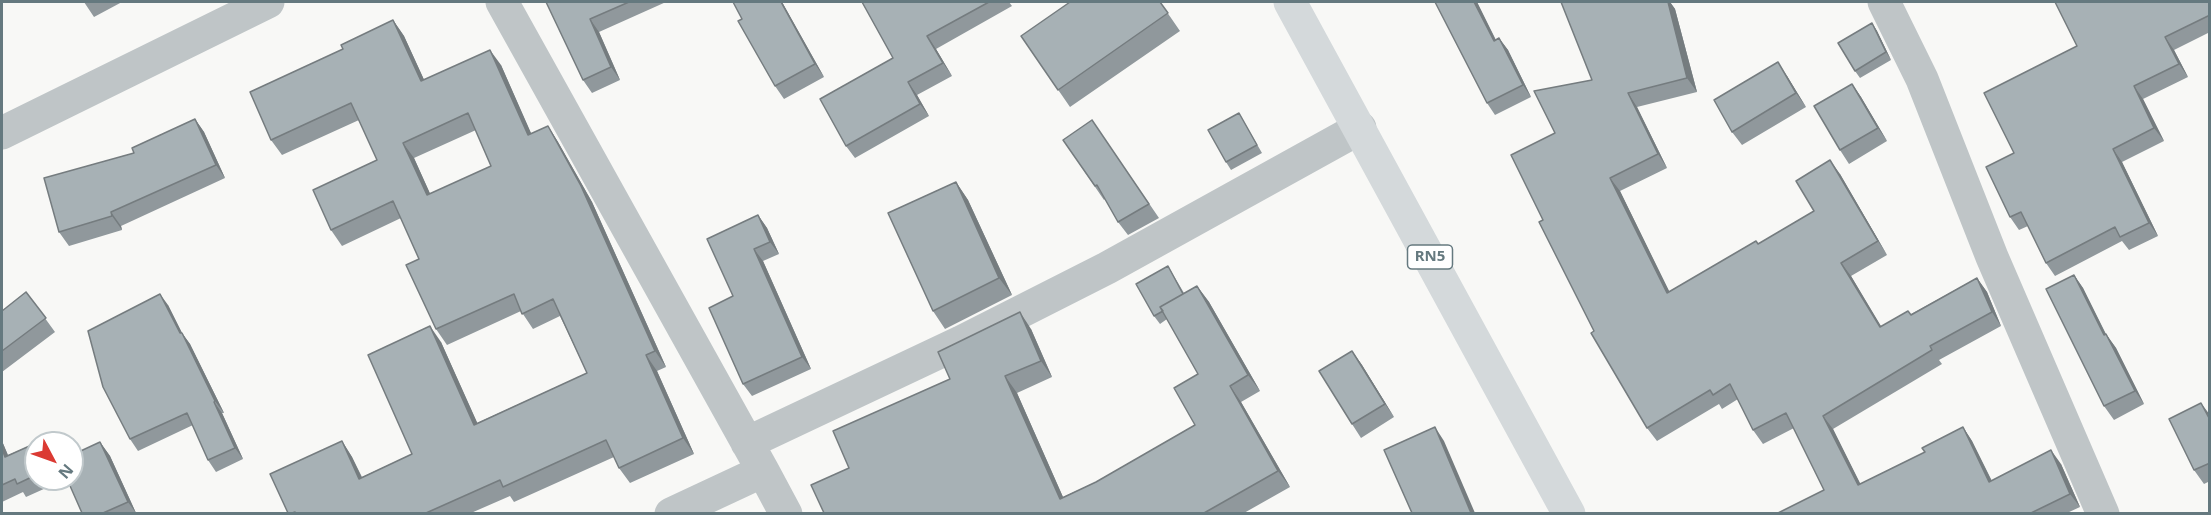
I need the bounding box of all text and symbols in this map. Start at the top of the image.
road number: RN5 [1408,245,1452,269]
north arrow [24,431,84,491]
text: N [54,459,79,484]

